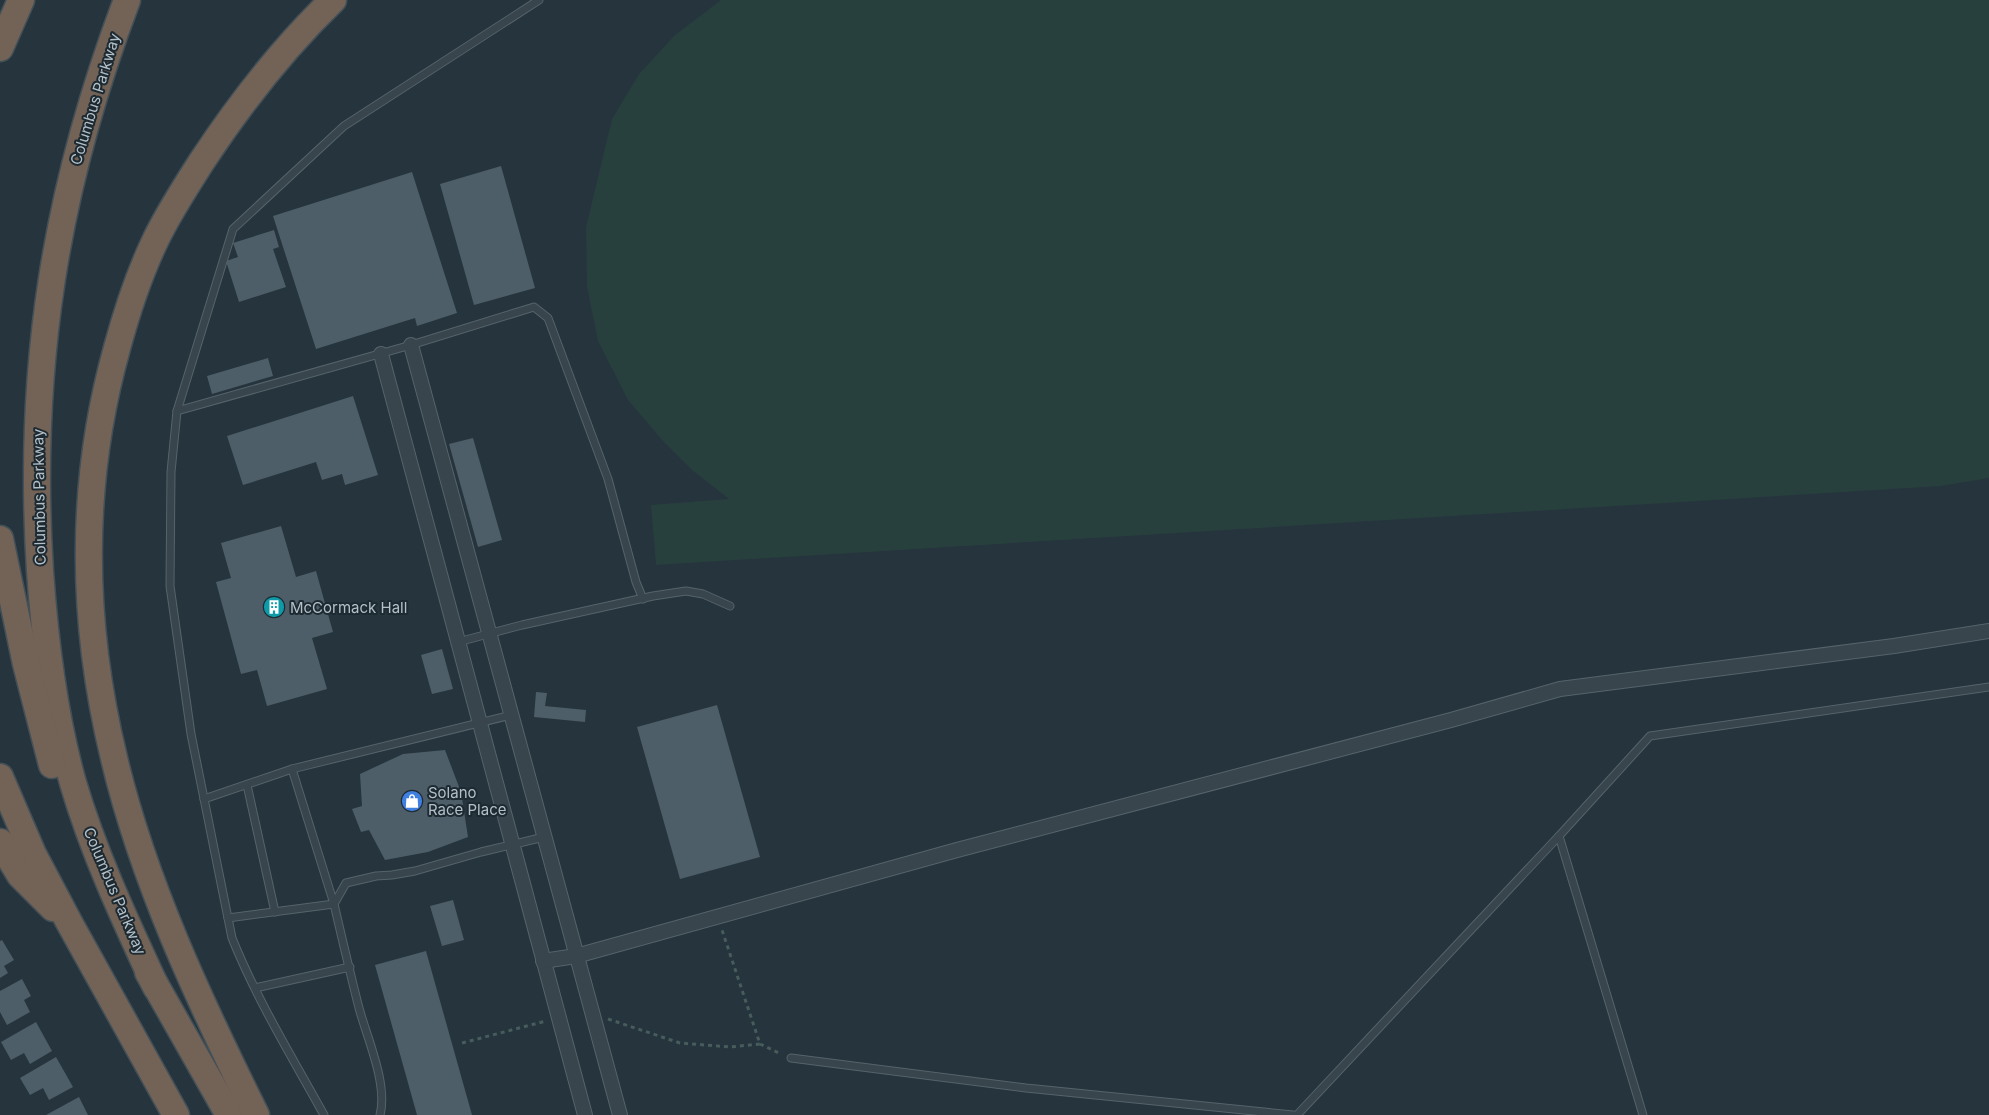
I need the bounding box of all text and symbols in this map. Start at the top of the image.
street label: Columbus Parkway [66,30,124,167]
street label: Columbus Parkway [28,428,50,566]
building icon: McCormack Hall [262,595,286,619]
place label: McCormack Hall [290,598,407,617]
place label: Solano Race Place [428,783,507,819]
shop icon: Solano Race Place [400,789,424,813]
street label: Columbus Parkway [80,824,151,958]

